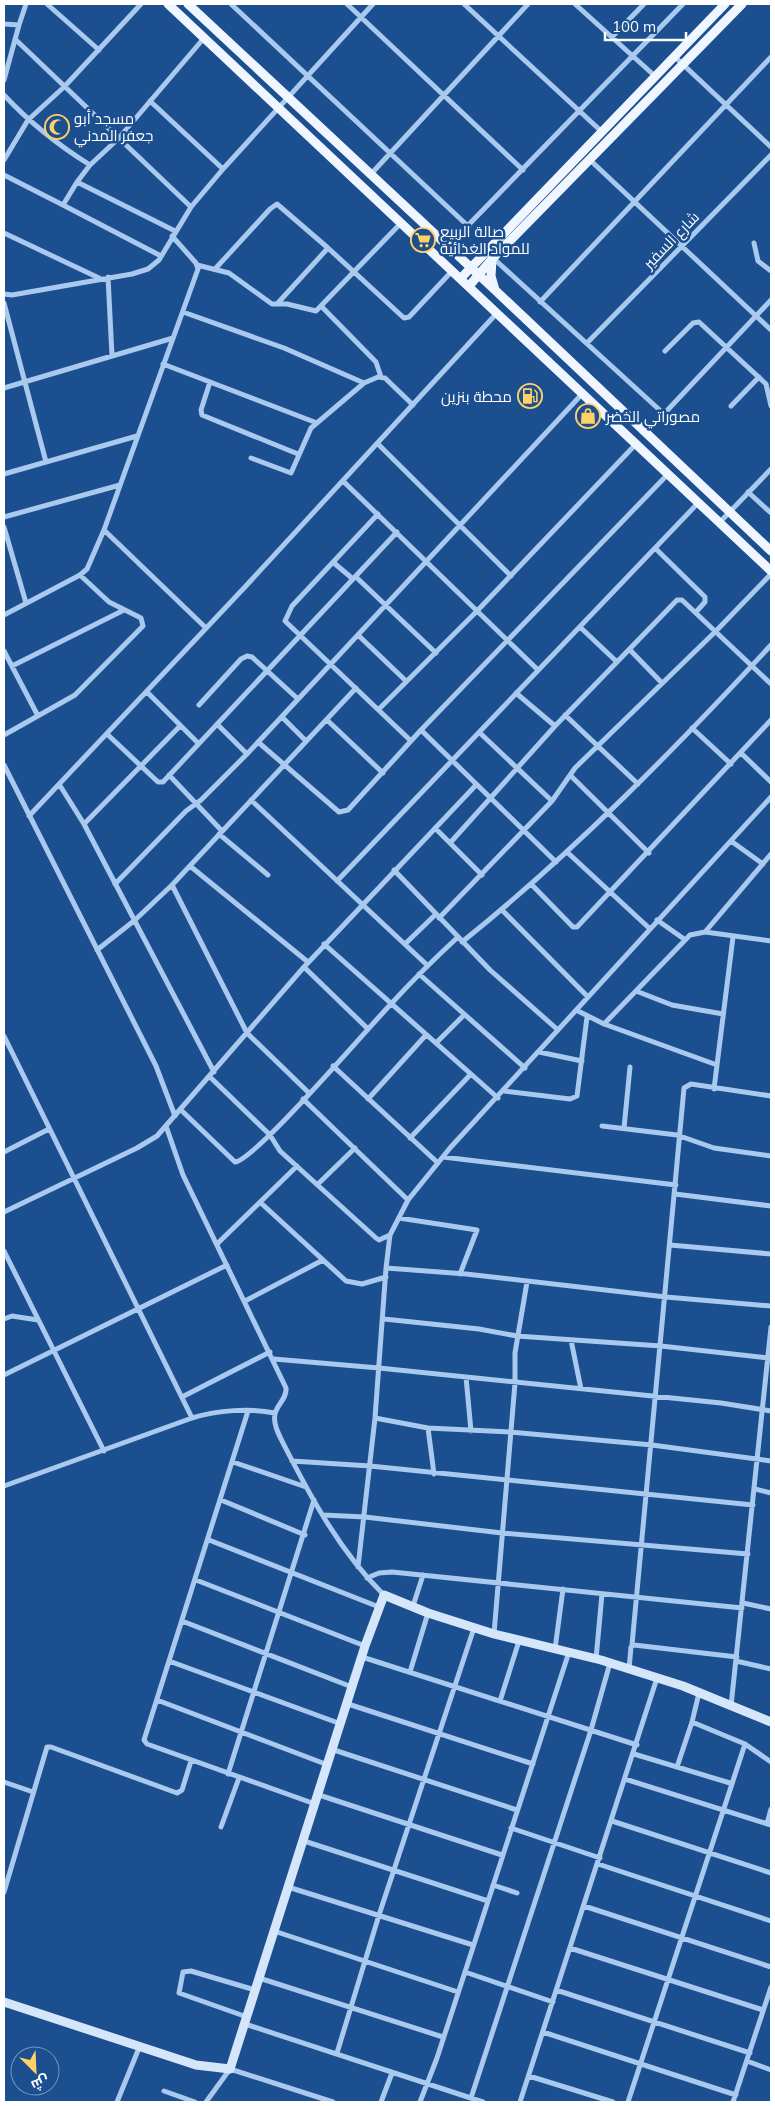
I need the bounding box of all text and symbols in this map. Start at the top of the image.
scale bar [605,10,686,42]
text: 100 m [612,17,656,36]
place label: مسجد أبو جعفر المدني [74,109,153,148]
mosque icon: مسجد أبو جعفر المدني [44,114,70,140]
street label: شارع السفير [638,207,704,275]
place label: صالة الربيع للمواد الغذائية [440,222,530,258]
supermarket icon: صالة الربيع للمواد الغذائية [410,227,436,253]
fuel station icon: محطة بنزين [517,383,543,409]
place label: محطة بنزين [441,387,512,407]
shop icon: مصوراتي الخضر [575,403,601,429]
place label: مصوراتي الخضر [605,407,700,429]
north arrow [10,2046,60,2096]
text: ش [28,2071,52,2095]

